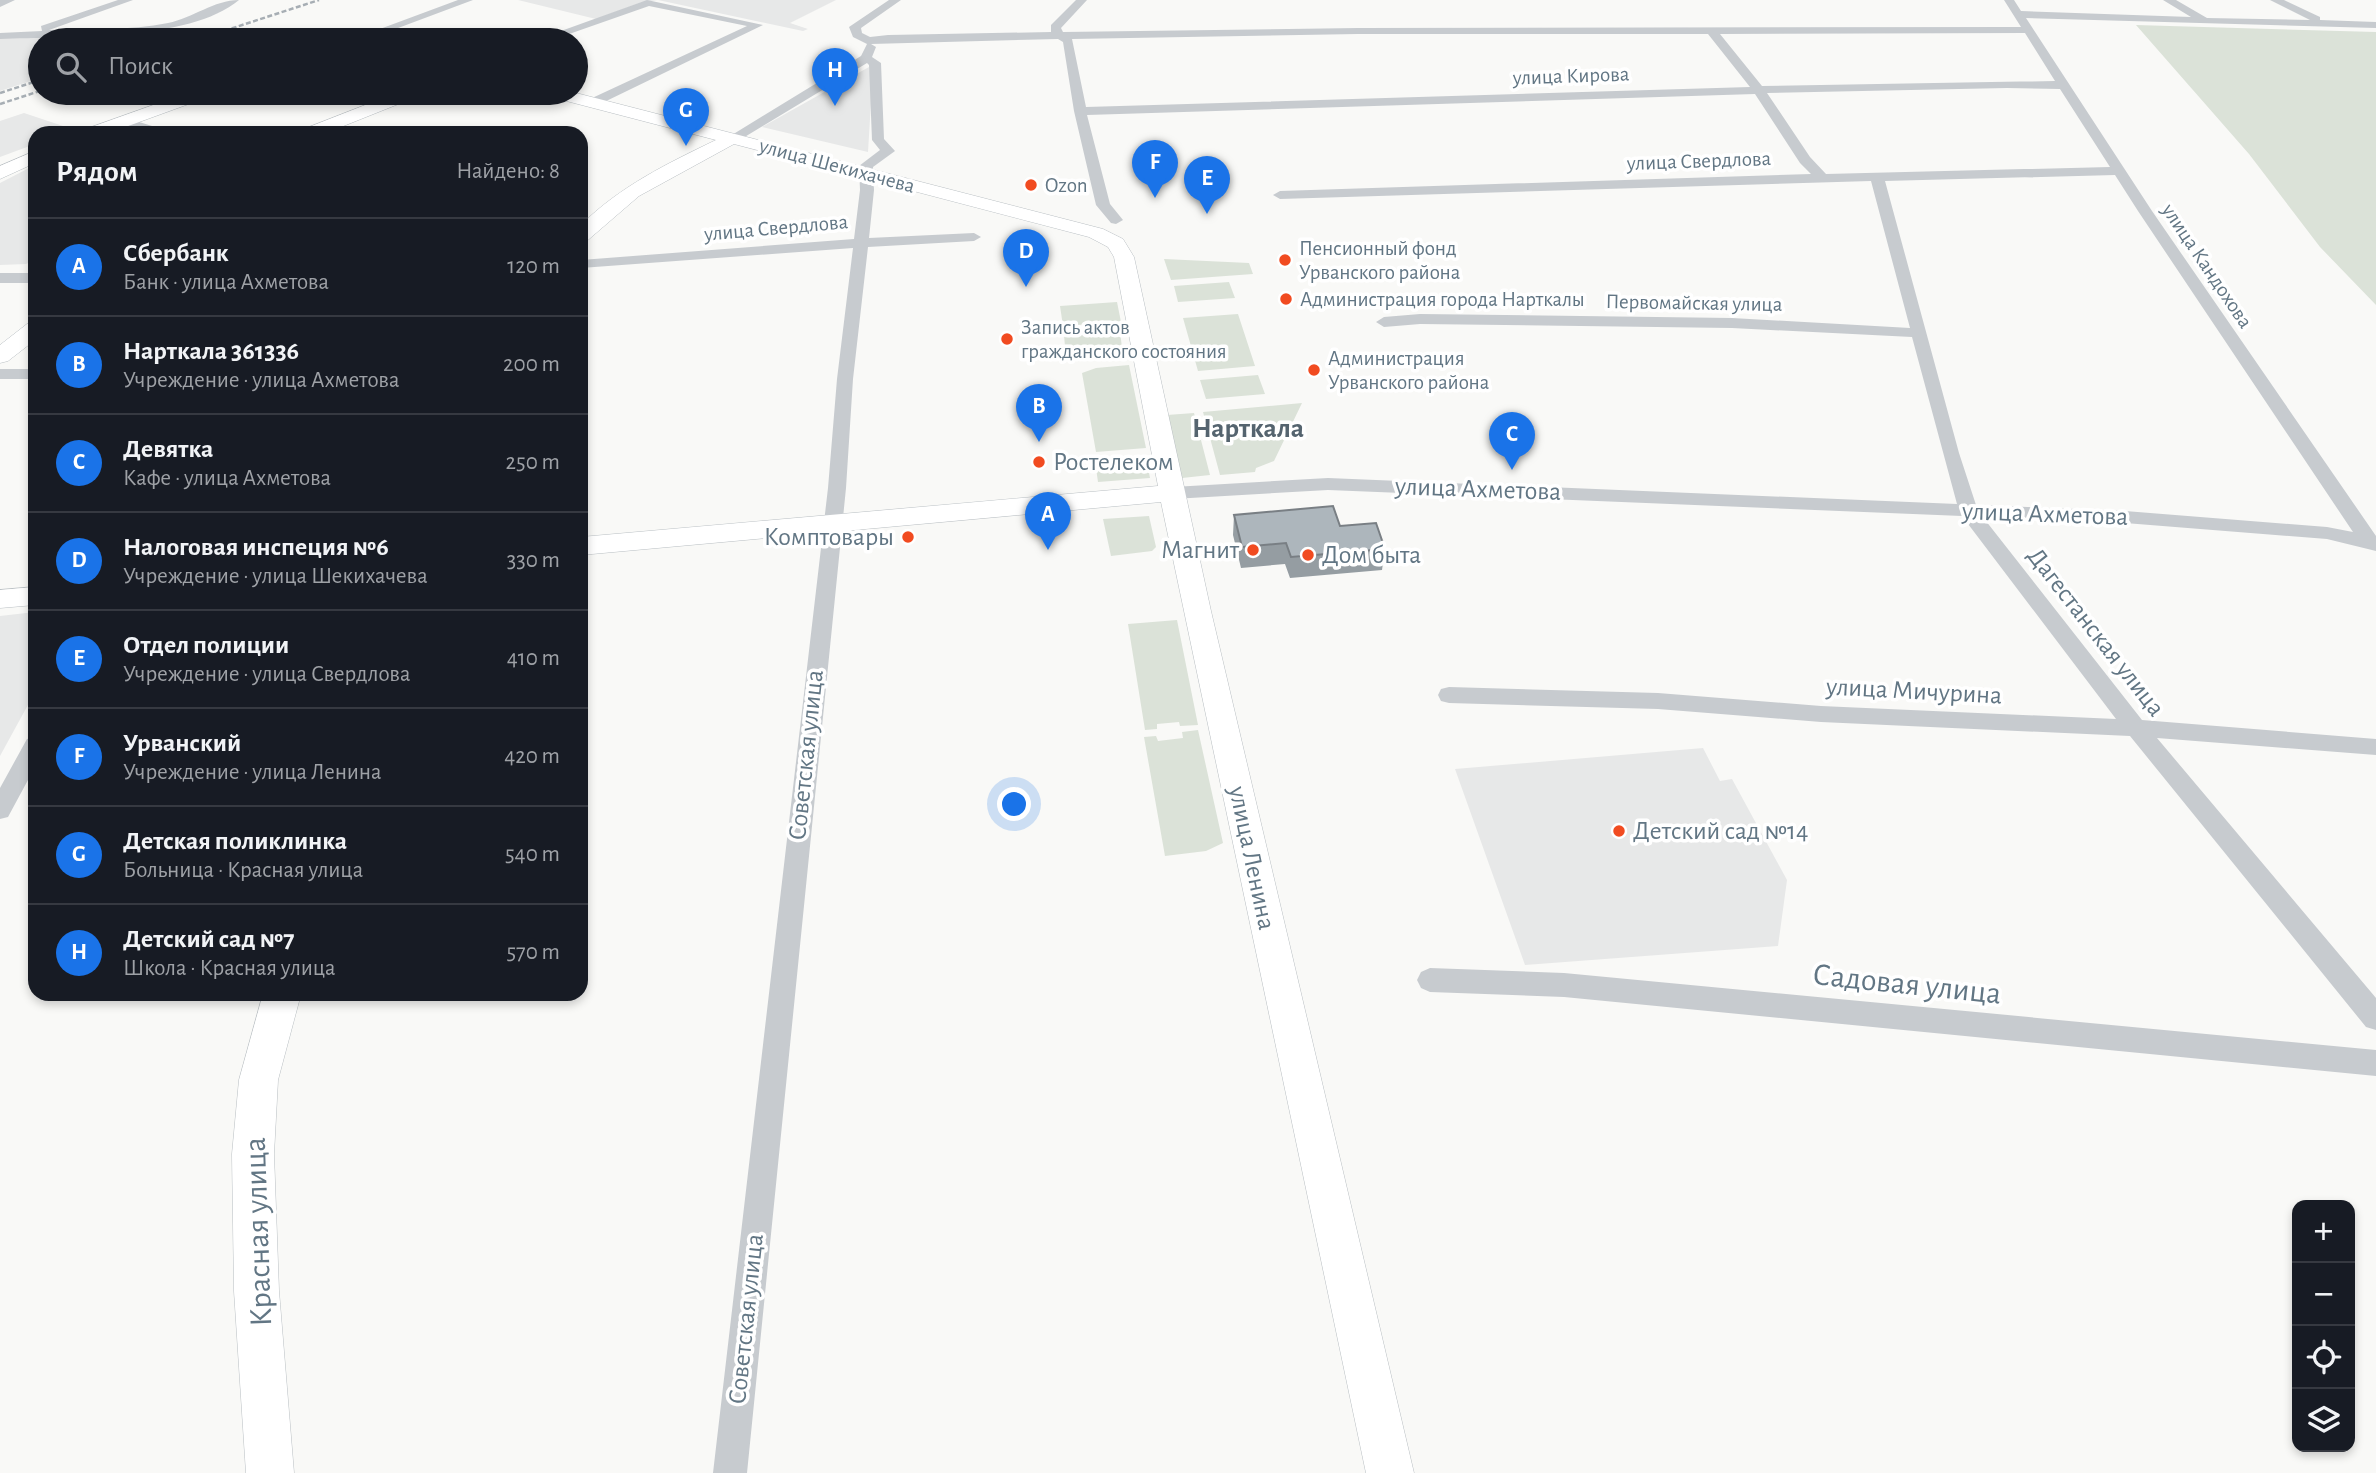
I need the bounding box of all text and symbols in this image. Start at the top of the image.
search box [28,28,588,105]
icon: search [52,48,90,86]
pin: H [812,48,858,106]
text: Поиск [108,53,173,79]
street label: улица Кирова [1511,63,1630,89]
pin: G [663,88,709,146]
street label: улица Шекихачева [756,135,917,197]
pin: F [1132,140,1178,198]
street label: улица Свердлова [1625,148,1772,174]
pin: E [1184,156,1230,214]
text: Рядом [56,157,138,187]
text: Найдено: 8 [456,160,560,183]
place label: Ozon [1045,175,1088,196]
marker: Ozon [1023,177,1039,193]
street label: улица Кандохова [2157,199,2256,332]
street label: улица Свердлова [702,211,849,245]
pin: D [1003,229,1049,287]
place label: Пенсионный фонд Урванского района [1299,238,1461,283]
text: Сбербанк [123,240,229,266]
marker: Пенсионный фонд Урванского района [1277,252,1293,268]
text: A [72,255,86,278]
text: 120 m [507,255,560,278]
text: Банк · улица Ахметова [123,271,329,294]
place label: Администрация города Нарткалы [1300,289,1585,310]
marker: Администрация города Нарткалы [1278,291,1294,307]
street label: Первомайская улица [1605,291,1783,315]
place label: Запись актов гражданского состояния [1021,317,1227,362]
marker: Запись актов гражданского состояния [999,331,1015,347]
text: Нарткала 361336 [123,338,299,364]
place label: Администрация Урванского района [1328,348,1490,393]
text: B [72,353,86,376]
text: 200 m [503,353,560,376]
marker: Администрация Урванского района [1306,362,1322,378]
text: Учреждение · улица Ахметова [123,369,399,392]
pin: B [1016,384,1062,442]
pin: C [1489,412,1535,470]
district label: Нарткала [1192,415,1304,443]
text: Девятка [123,436,213,462]
place label: Ростелеком [1053,449,1174,475]
text: C [73,451,85,474]
text: 250 m [506,451,560,474]
marker: Ростелеком [1031,454,1047,470]
text: Кафе · улица Ахметова [123,467,331,490]
street label: улица Ахметова [1393,473,1562,505]
pin: A [1025,492,1071,550]
street label: улица Ахметова [1960,498,2129,530]
place label: Комптовары [764,524,894,550]
marker: Комптовары [900,529,916,545]
text: Налоговая инспеция №6 [123,534,389,560]
place label: Магнит [1161,537,1240,563]
marker: Магнит [1245,542,1261,558]
place label: Дом быта [1322,542,1421,568]
street label: Дагестанская улица [2022,543,2170,721]
marker: Дом быта [1300,547,1316,563]
text: D [71,549,87,572]
text: 330 m [507,549,560,572]
text: Учреждение · улица Шекихачева [123,565,428,588]
text: Отдел полиции [123,632,289,658]
text: E [73,647,85,670]
text: 410 m [507,647,560,670]
text: Учреждение · улица Свердлова [123,663,411,686]
street label: Советская улица [784,668,828,841]
street label: улица Мичурина [1824,673,2003,709]
text: Урванский [123,730,241,756]
text: F [74,745,84,768]
text: 420 m [504,745,560,768]
text: Учреждение · улица Ленина [123,761,382,784]
street label: улица Ленина [1224,783,1280,932]
your location [997,787,1031,821]
place label: Детский сад №14 [1633,818,1808,844]
marker: Детский сад №14 [1611,823,1627,839]
text: Детская поликлинка [123,828,347,854]
text: G [72,843,86,866]
text: 540 m [505,843,560,866]
text: Больница · Красная улица [123,859,363,882]
text: Детский сад №7 [123,926,294,952]
text: H [71,941,87,964]
text: 570 m [506,941,560,964]
text: Школа · Красная улица [123,957,336,980]
street label: Садовая улица [1811,958,2003,1010]
street label: Красная улица [239,1137,277,1327]
map controls [2292,1200,2355,1452]
button: + [2292,1200,2355,1263]
street label: Советская улица [724,1232,768,1405]
button: − [2292,1263,2355,1326]
button: locate [2292,1326,2355,1389]
button: layers [2292,1389,2355,1452]

